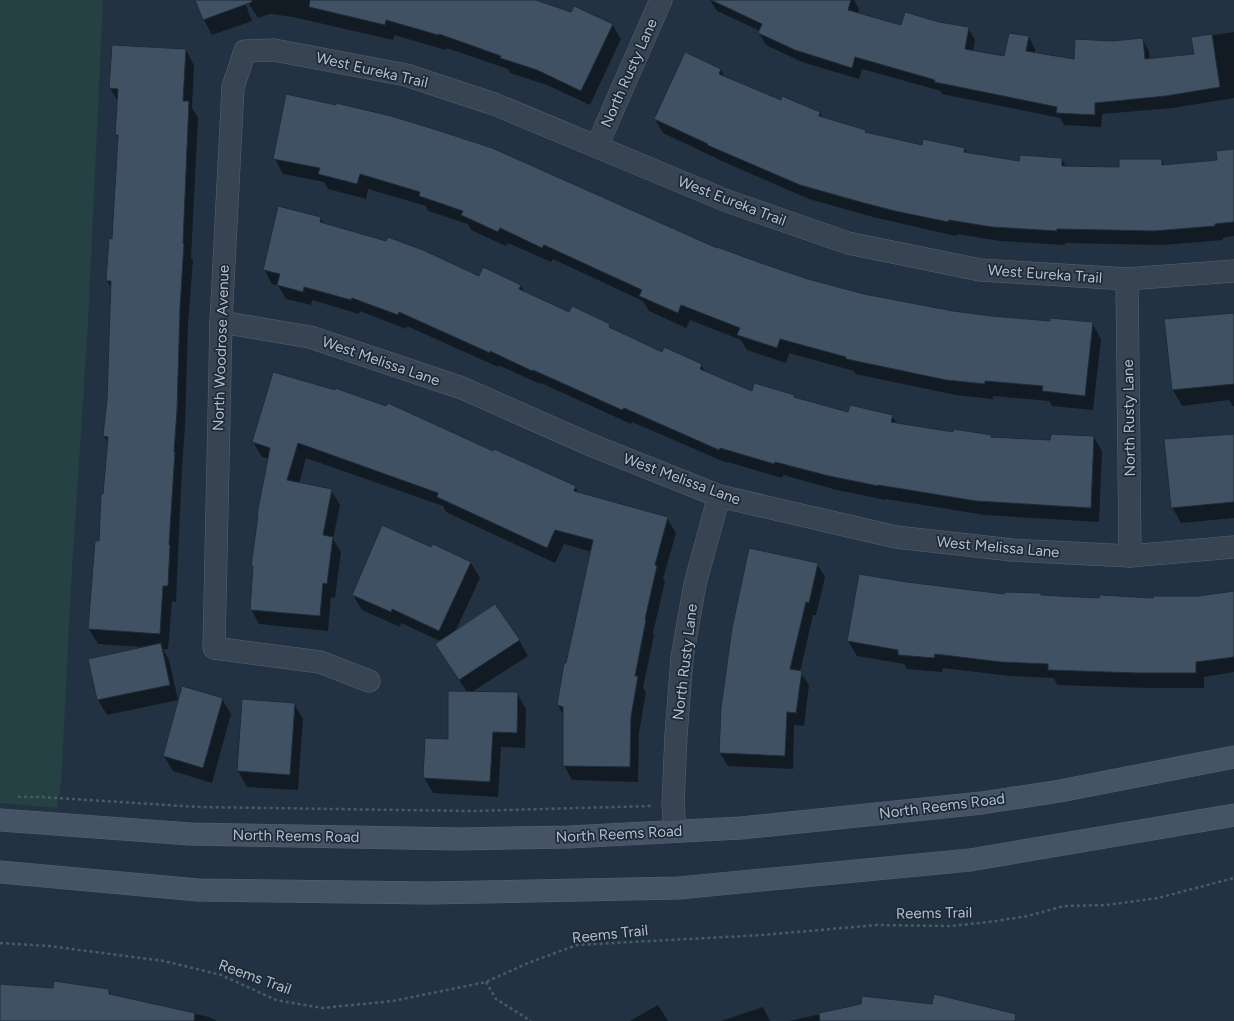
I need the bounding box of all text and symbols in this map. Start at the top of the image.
street label: North Rusty Lane [597,16,661,130]
street label: West Eureka Trail [314,48,430,92]
street label: West Eureka Trail [675,172,789,230]
street label: West Eureka Trail [987,261,1103,287]
street label: North Woodrose Avenue [209,264,233,432]
street label: West Melissa Lane [320,332,442,390]
street label: North Rusty Lane [1119,359,1139,477]
street label: West Melissa Lane [621,449,743,509]
street label: West Melissa Lane [936,533,1060,561]
street label: North Rusty Lane [669,603,701,721]
street label: North Reems Road [878,789,1006,823]
street label: North Reems Road [555,822,683,846]
street label: North Reems Road [232,826,360,846]
street label: Reems Trail [896,903,972,923]
street label: Reems Trail [571,921,649,947]
street label: Reems Trail [216,955,294,999]

